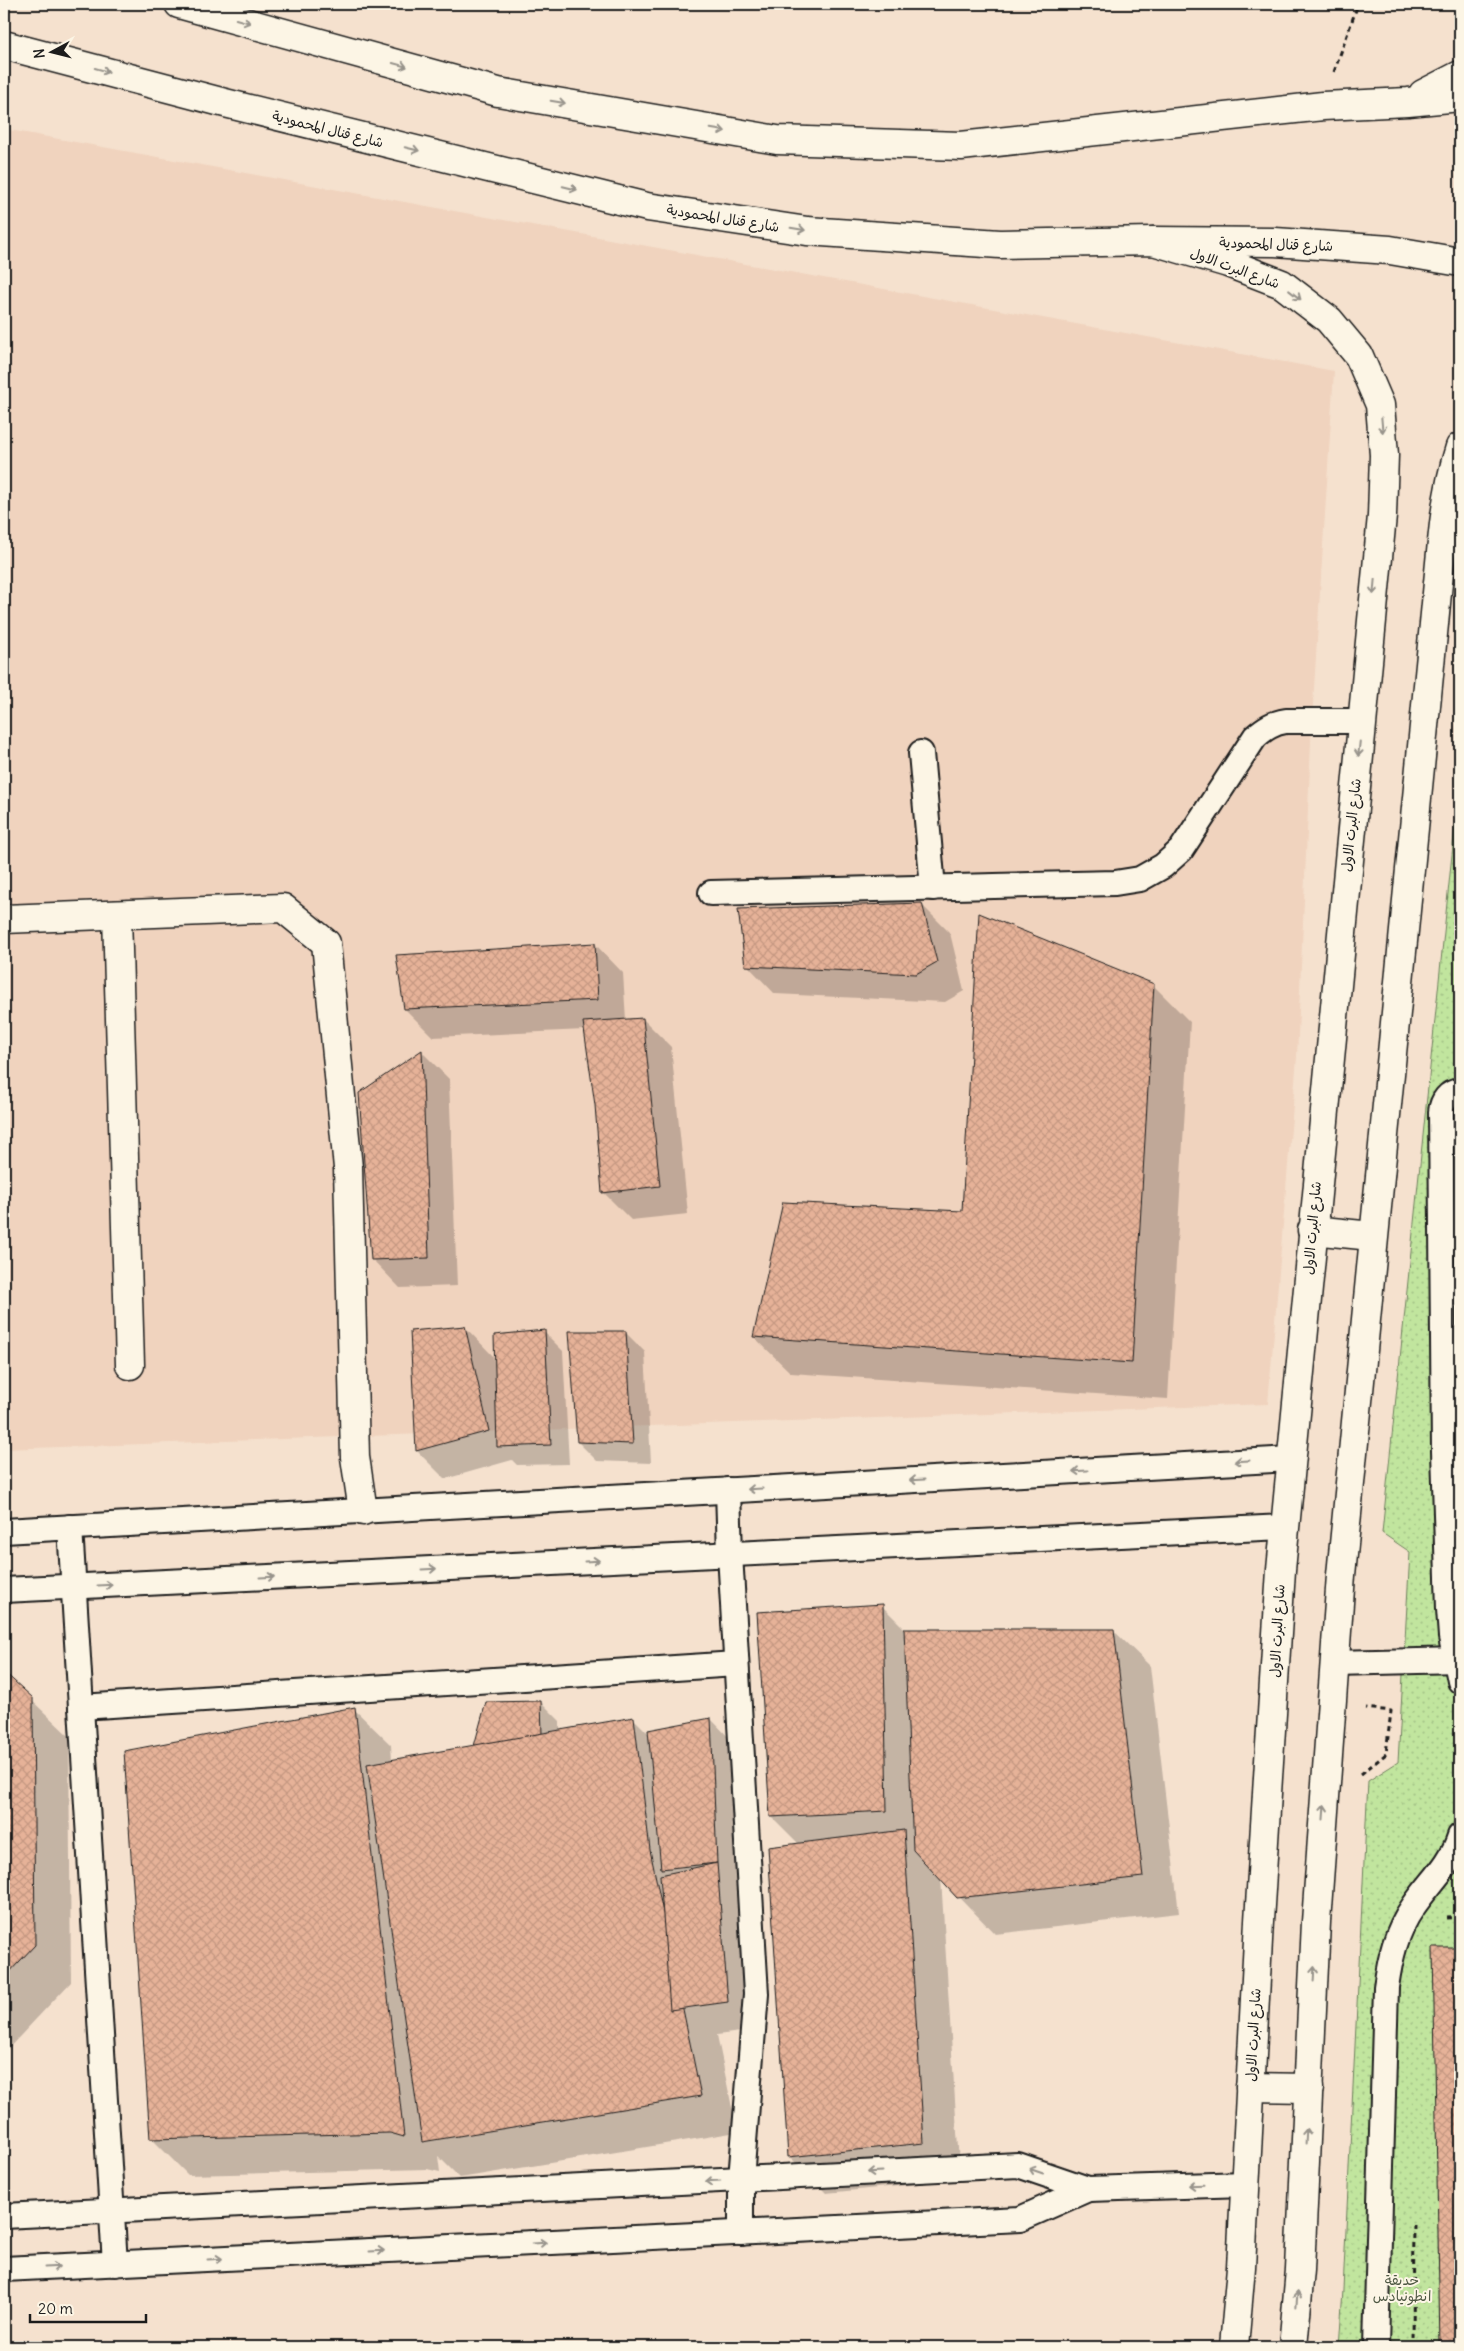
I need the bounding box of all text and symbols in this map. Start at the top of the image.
one-way arrow [234,17,250,27]
north arrow [28,28,78,78]
text: N [30,48,49,59]
one-way arrow [391,60,407,70]
one-way arrow [93,66,109,76]
one-way arrow [549,97,565,107]
street label: شارع قنال المحمودية [270,106,385,152]
one-way arrow [709,125,725,135]
one-way arrow [403,145,419,155]
one-way arrow [561,184,577,193]
street label: شارع قنال المحمودية [665,200,781,237]
one-way arrow [790,225,806,235]
street label: شارع قنال المحمودية [1219,233,1333,256]
street label: شارع البرت الاول [1188,244,1282,293]
one-way arrow [1289,289,1302,300]
one-way arrow [1377,417,1387,433]
one-way arrow [1370,579,1379,595]
one-way arrow [1354,741,1364,757]
street label: شارع البرت الاول [1337,777,1366,873]
street label: شارع البرت الاول [1299,1181,1326,1276]
one-way arrow [1234,1457,1250,1466]
one-way arrow [1072,1466,1088,1475]
one-way arrow [910,1475,926,1484]
one-way arrow [747,1484,763,1493]
one-way arrow [584,1556,600,1565]
one-way arrow [421,1564,437,1573]
one-way arrow [259,1572,275,1581]
one-way arrow [97,1580,113,1589]
street label: شارع البرت الاول [1266,1584,1289,1678]
one-way arrow [1320,1804,1329,1820]
one-way arrow [1309,1966,1319,1982]
street label: شارع البرت الاول [1242,1988,1265,2082]
one-way arrow [1302,2129,1311,2145]
one-way arrow [1029,2166,1044,2175]
one-way arrow [867,2168,883,2177]
one-way arrow [705,2176,721,2185]
one-way arrow [1188,2181,1204,2190]
one-way arrow [531,2238,547,2247]
one-way arrow [369,2246,385,2255]
one-way arrow [206,2254,222,2263]
one-way arrow [44,2262,60,2271]
park label: حديقة انطونيادس [1373,2271,1431,2306]
scale bar [30,2291,146,2323]
one-way arrow [1293,2291,1302,2307]
text: 20 m [38,2299,73,2318]

